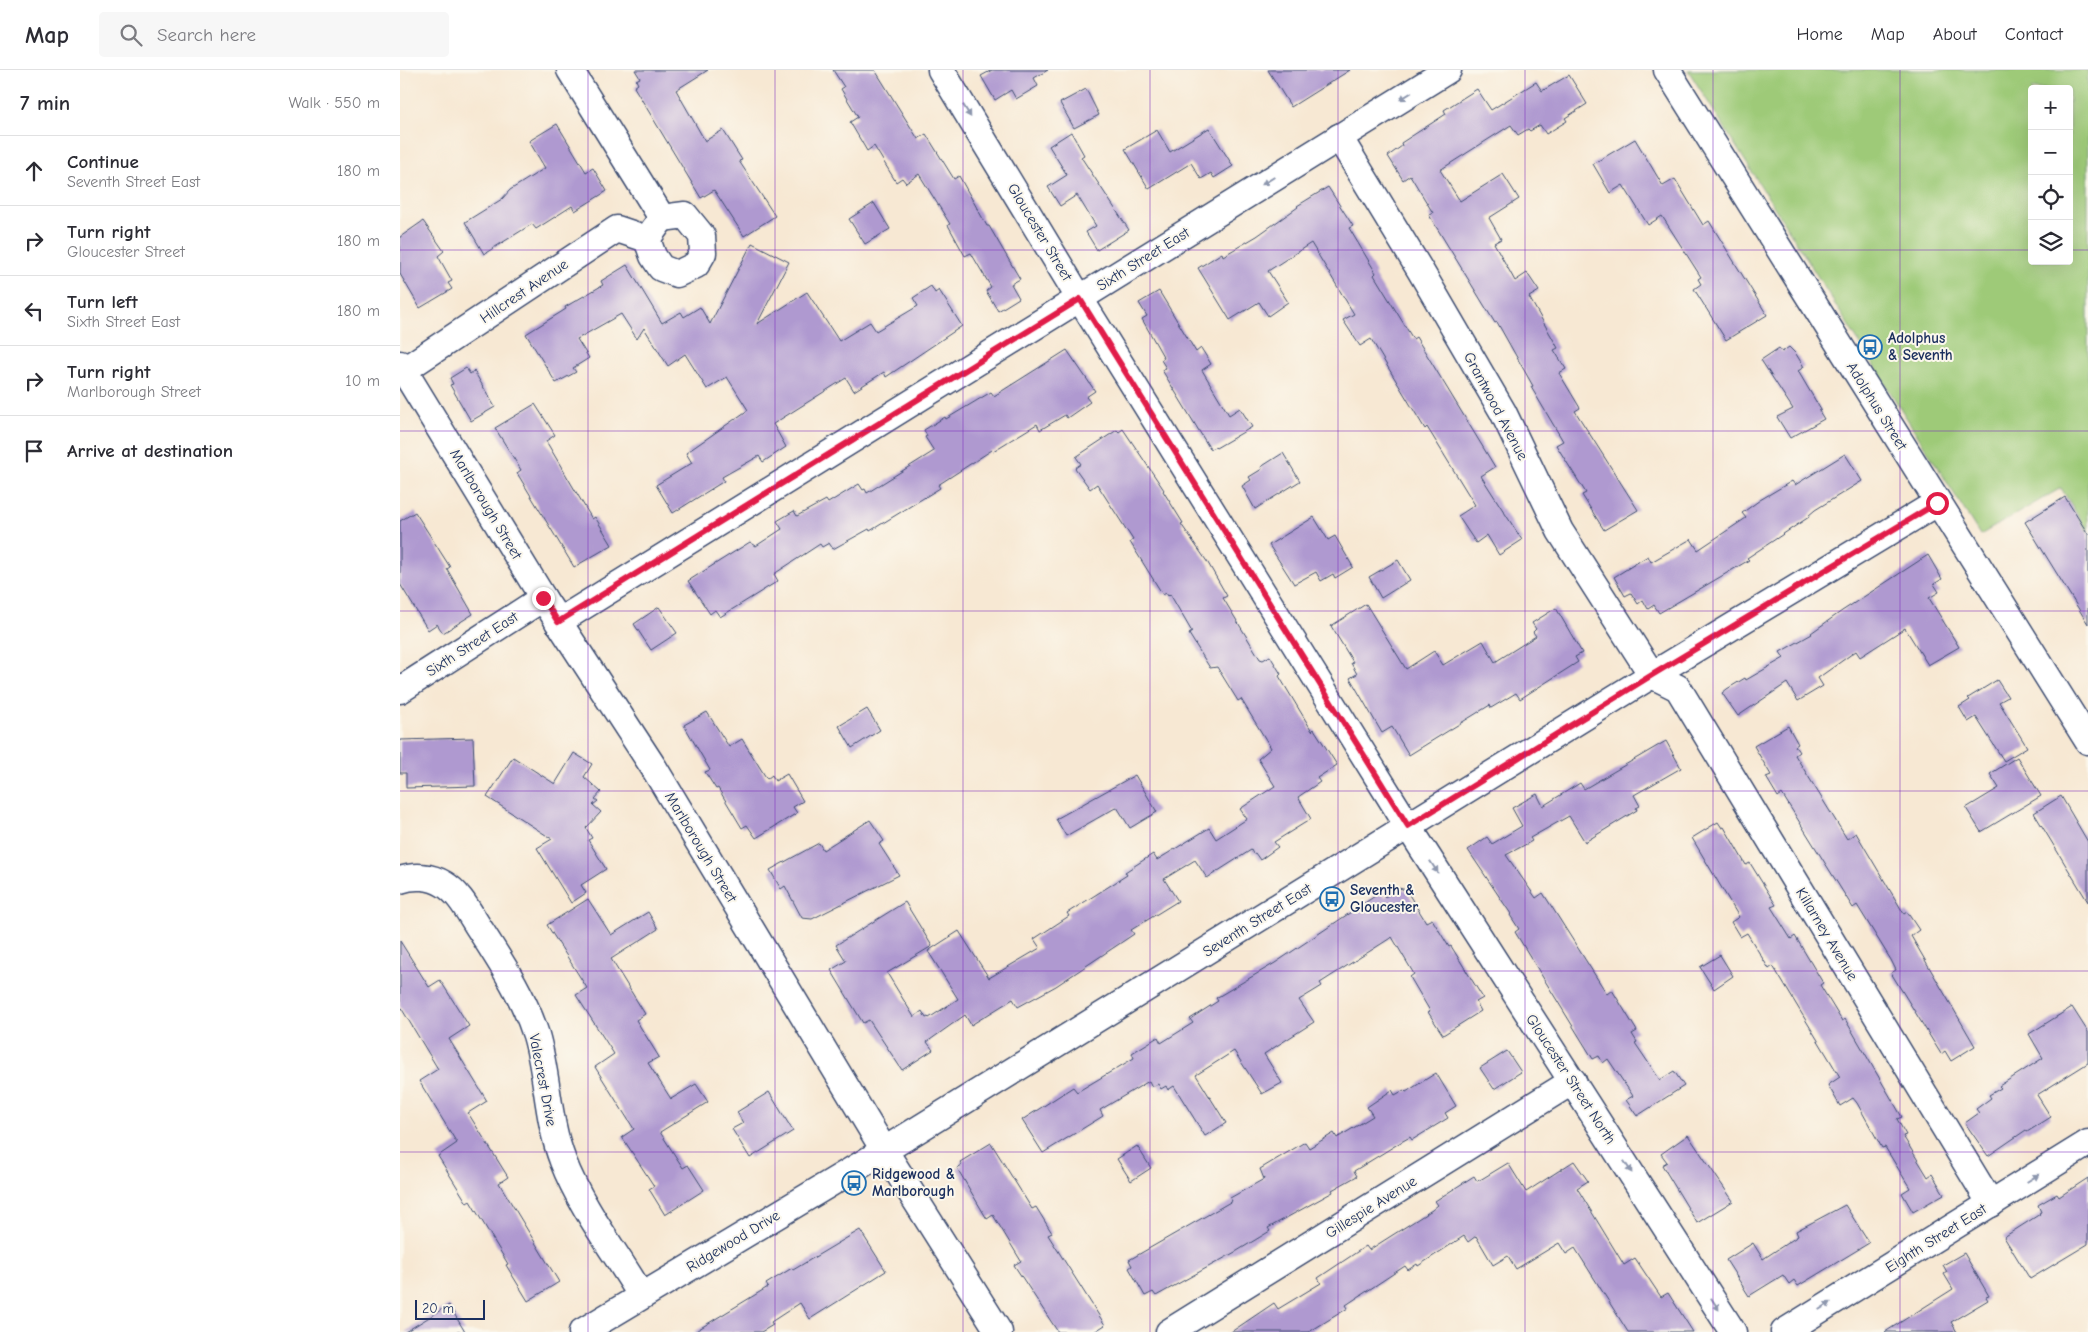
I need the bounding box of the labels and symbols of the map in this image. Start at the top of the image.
one-way arrow [1400,91,1413,100]
one-way arrow [963,105,972,118]
one-way arrow [1261,177,1275,186]
street label: Gloucester Street [1004,180,1077,285]
street label: Sixth Street East [1093,223,1193,295]
street label: Hillcrest Avenue [476,255,572,327]
place label: Adolphus & Seventh [1888,329,1953,364]
bus stop icon: Adolphus & Seventh [1857,334,1883,360]
street label: Grantwood Avenue [1460,349,1532,464]
street label: Adolphus Street [1843,359,1912,454]
street label: Marlborough Street [446,446,526,563]
route start [1926,492,1949,515]
route end [532,587,555,610]
street label: Sixth Street East [423,607,522,680]
street label: Marlborough Street [661,789,741,906]
one-way arrow [1429,861,1439,874]
street label: Seventh Street East [1199,879,1315,961]
place label: Seventh & Gloucester [1350,881,1418,916]
street label: Killarney Avenue [1792,884,1862,984]
bus stop icon: Seventh & Gloucester [1319,886,1345,912]
street label: Gloucester Street North [1522,1011,1620,1147]
street label: Valecrest Drive [525,1032,561,1128]
one-way arrow [1623,1160,1632,1173]
place label: Ridgewood & Marlborough [872,1165,955,1200]
bus stop icon: Ridgewood & Marlborough [841,1170,867,1196]
street label: Gillespie Avenue [1322,1172,1420,1242]
one-way arrow [2026,1173,2039,1183]
street label: Eighth Street East [1882,1199,1990,1276]
street label: Ridgewood Drive [683,1206,783,1276]
scale bar [415,1297,485,1320]
one-way arrow [1710,1297,1720,1310]
one-way arrow [1819,1302,1832,1311]

